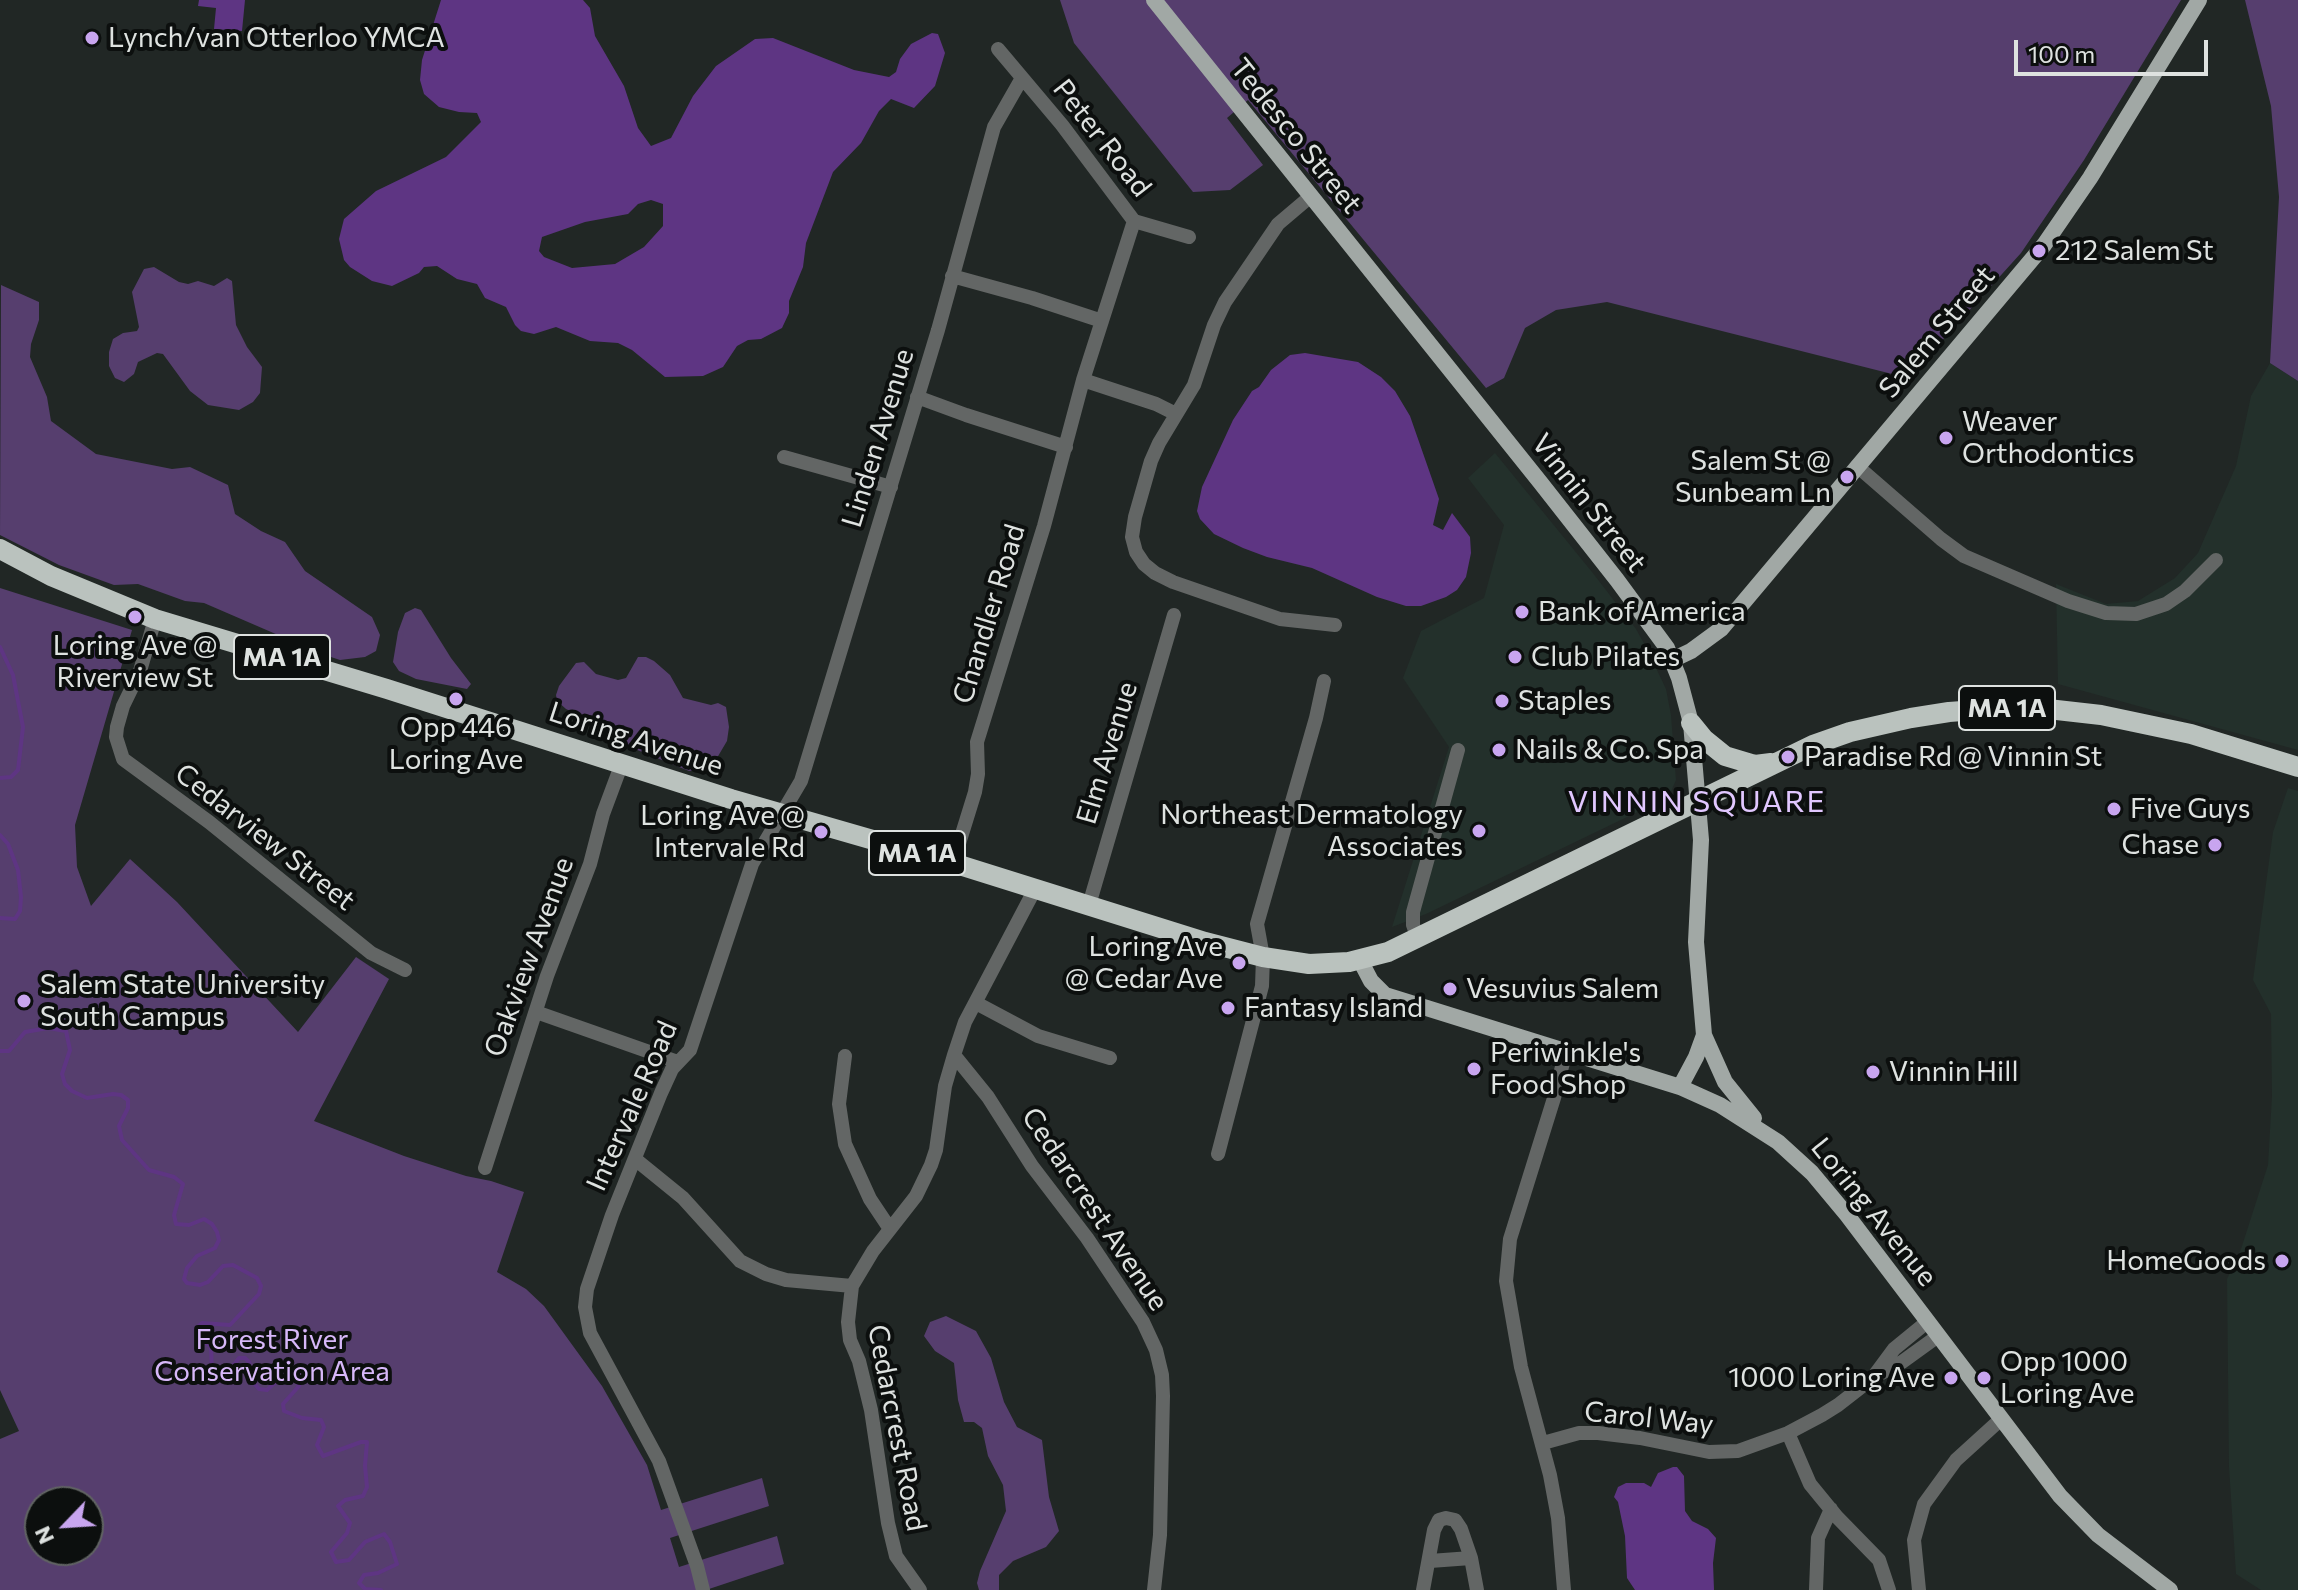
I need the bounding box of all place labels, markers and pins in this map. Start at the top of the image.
place label: Lynch/van Otterloo YMCA [108,21,445,55]
marker: Lynch/van Otterloo YMCA [83,29,101,47]
place label: 212 Salem St [2055,234,2214,268]
marker: 212 Salem St [2030,242,2048,260]
place label: Weaver Orthodontics [1962,405,2135,471]
marker: Weaver Orthodontics [1937,429,1955,447]
place label: Salem St @ Sunbeam Ln [1675,444,1831,510]
marker: Salem St @ Sunbeam Ln [1838,468,1856,486]
place label: Bank of America [1538,595,1746,629]
marker: Bank of America [1513,603,1531,621]
marker: Loring Ave @ Riverview St [126,608,144,626]
place label: Loring Ave @ Riverview St [53,629,217,695]
place label: Club Pilates [1531,640,1680,674]
marker: Club Pilates [1506,648,1524,666]
place label: Staples [1518,684,1611,718]
marker: Opp 446 Loring Ave [447,690,465,708]
marker: Staples [1493,692,1511,710]
place label: Opp 446 Loring Ave [389,711,523,777]
place label: Nails & Co. Spa [1515,733,1704,767]
place label: Paradise Rd @ Vinnin St [1804,740,2102,774]
marker: Nails & Co. Spa [1490,741,1508,759]
marker: Paradise Rd @ Vinnin St [1779,748,1797,766]
place label: Five Guys [2130,792,2250,826]
place label: Northeast Dermatology Associates [1160,798,1463,864]
place label: Loring Ave @ Intervale Rd [640,799,805,865]
marker: Five Guys [2105,800,2123,818]
marker: Northeast Dermatology Associates [1470,822,1488,840]
marker: Loring Ave @ Intervale Rd [812,823,830,841]
place label: Chase [2122,828,2199,862]
marker: Chase [2206,836,2224,854]
place label: Loring Ave @ Cedar Ave [1065,930,1223,996]
marker: Loring Ave @ Cedar Ave [1230,954,1248,972]
place label: Salem State University South Campus [40,968,325,1034]
place label: Vesuvius Salem [1466,972,1659,1006]
marker: Vesuvius Salem [1441,980,1459,998]
place label: Fantasy Island [1244,991,1423,1025]
marker: Salem State University South Campus [15,992,33,1010]
marker: Fantasy Island [1219,999,1237,1017]
place label: Periwinkle's Food Shop [1490,1036,1641,1102]
place label: Vinnin Hill [1889,1055,2019,1089]
marker: Periwinkle's Food Shop [1465,1060,1483,1078]
marker: Vinnin Hill [1864,1063,1882,1081]
place label: HomeGoods [2106,1244,2266,1278]
marker: HomeGoods [2273,1252,2291,1270]
place label: Opp 1000 Loring Ave [2000,1345,2135,1411]
place label: 1000 Loring Ave [1728,1361,1935,1395]
marker: 1000 Loring Ave [1942,1369,1960,1387]
marker: Opp 1000 Loring Ave [1975,1369,1993,1387]

